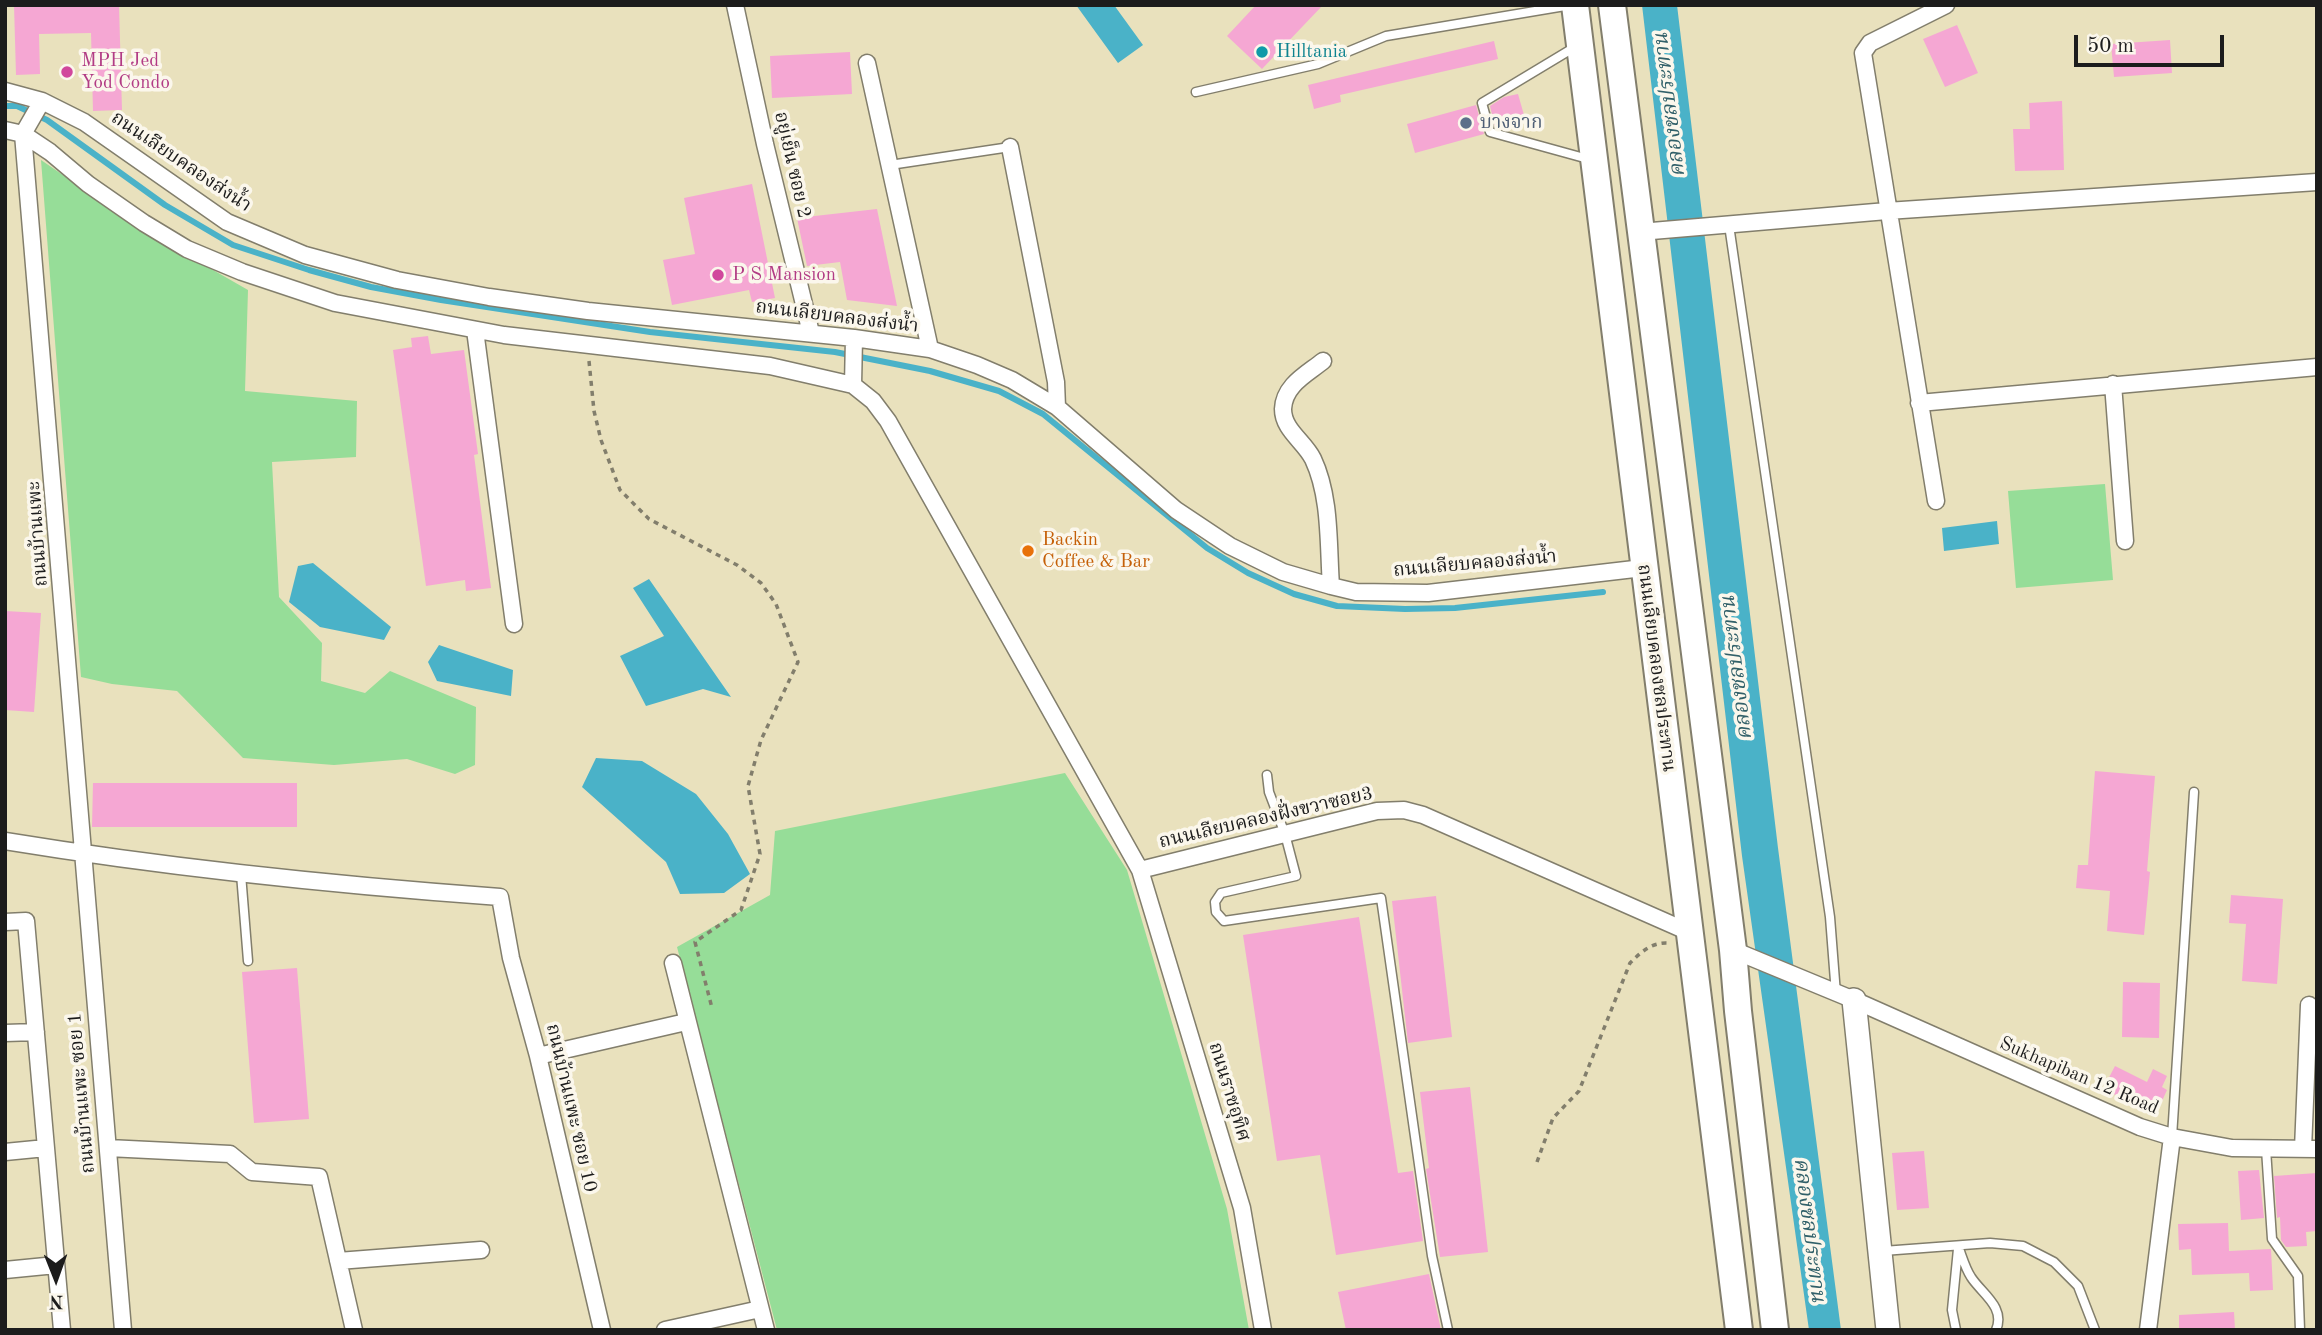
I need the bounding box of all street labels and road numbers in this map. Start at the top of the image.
street label: ถนนเลียบคลองส่งน้ำ [107,107,255,217]
street label: อยู่เย็น ซอย 2 [769,110,815,220]
street label: ถนนเลียบคลองส่งน้ำ [754,296,920,338]
street label: ถนนบ้านแพะ [23,481,53,587]
street label: ถนนเลียบคลองส่งน้ำ [1392,545,1558,583]
street label: ถนนเลียบคลองชลประทาน [1632,563,1680,773]
street label: ถนนเลียบคลองฝั่งขวาซอย3 [1157,782,1375,854]
street label: ถนนบ้านแพะ ซอย 1 [64,1012,100,1174]
street label: ถนนบ้านแพะ ซอย 10 [541,1022,601,1194]
street label: Sukhapiban 12 Road [1996,1032,2162,1120]
street label: ถนนราชอุทิศ [1203,1040,1255,1144]

